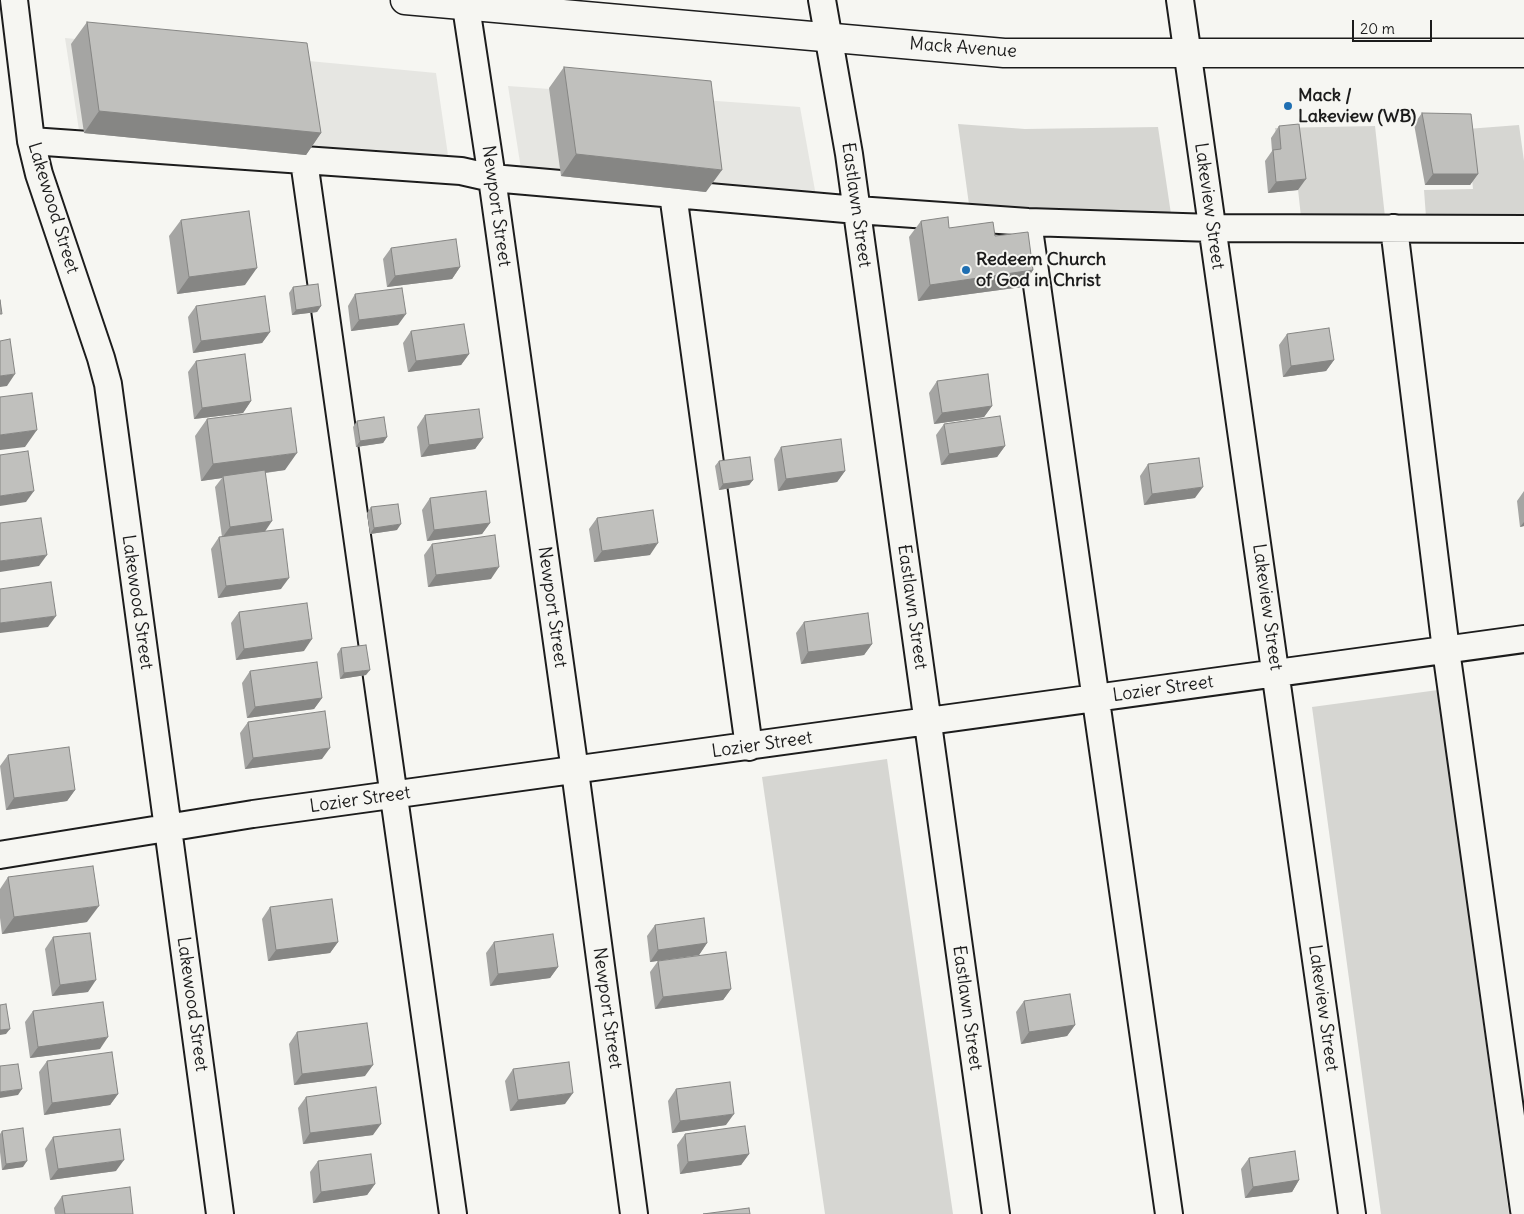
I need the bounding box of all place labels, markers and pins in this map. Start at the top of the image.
place label: Mack / Lakeview (WB) [1298,85,1416,128]
marker: Mack / Lakeview (WB) [1282,100,1294,112]
place label: Redeem Church of God in Christ [976,249,1106,292]
marker: Redeem Church of God in Christ [960,264,972,276]

